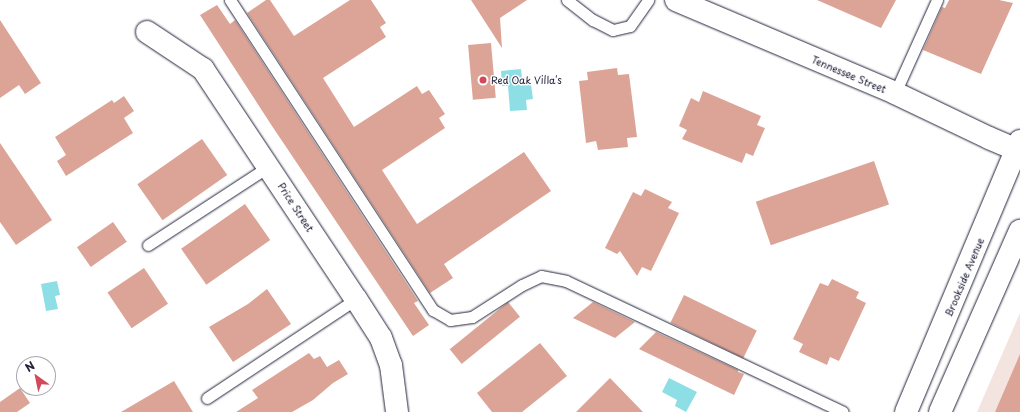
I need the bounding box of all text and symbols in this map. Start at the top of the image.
street label: Tennessee Street [810,53,888,95]
place label: Red Oak Villa's [491,74,564,86]
marker: Red Oak Villa's [478,75,488,85]
street label: Price Street [276,180,316,234]
street label: Brookside Avenue [942,236,986,318]
north arrow [16,356,56,396]
text: N [21,357,38,376]

